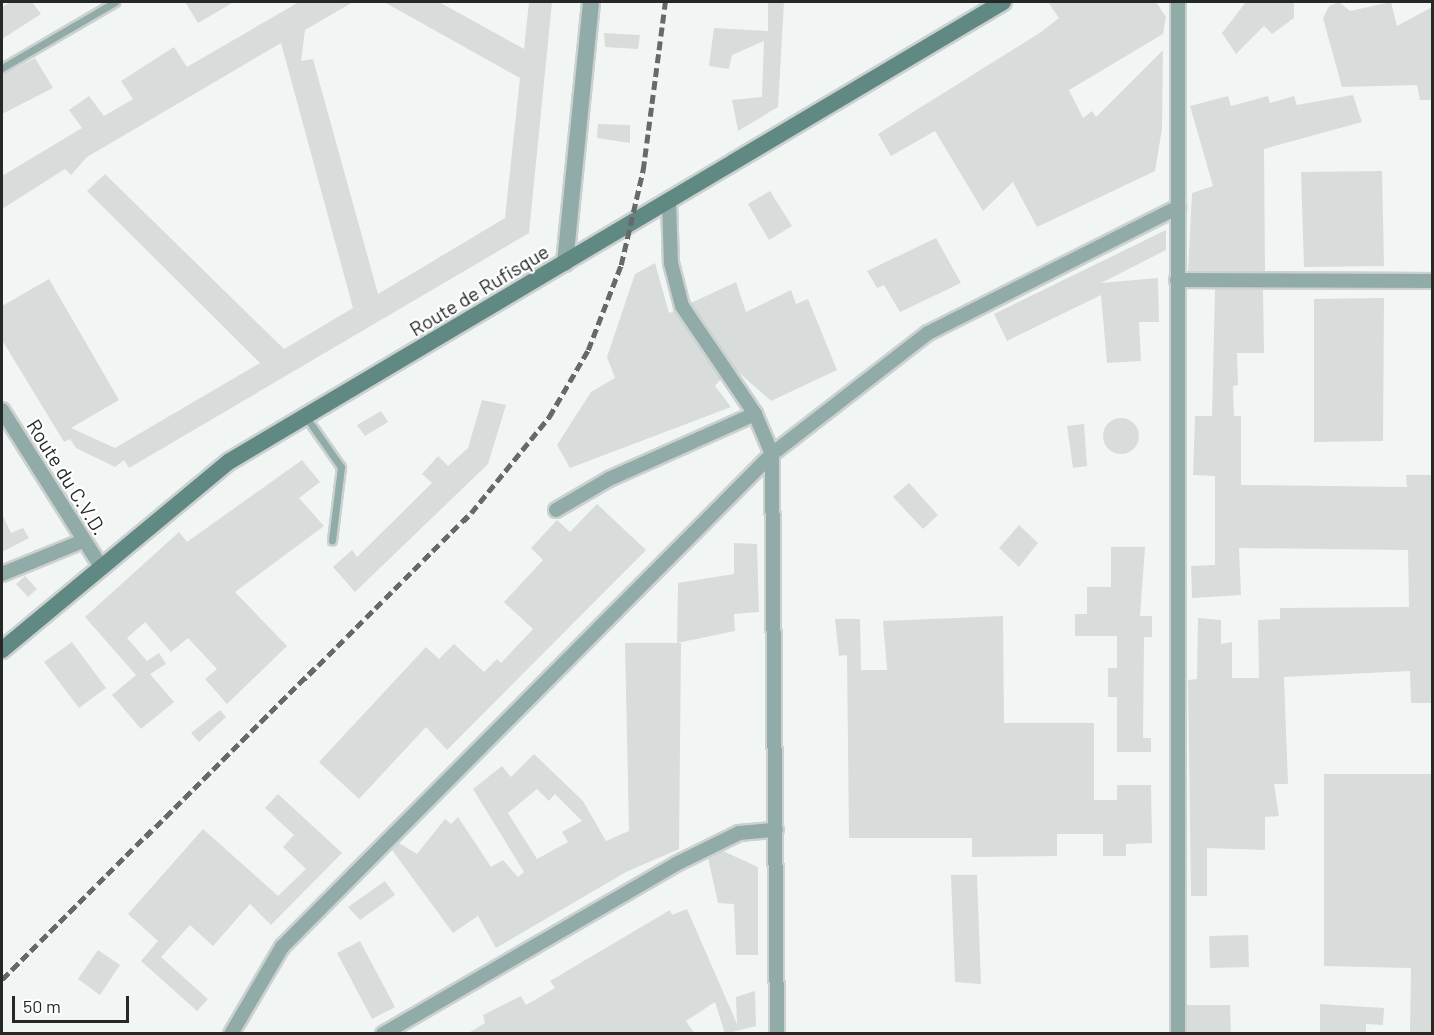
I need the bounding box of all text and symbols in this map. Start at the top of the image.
street label: Route de Rufisque [405,239,553,341]
street label: Route du C.V.D. [22,415,112,539]
scale bar [15,984,132,1022]
text: 50 m [23,995,61,1017]

